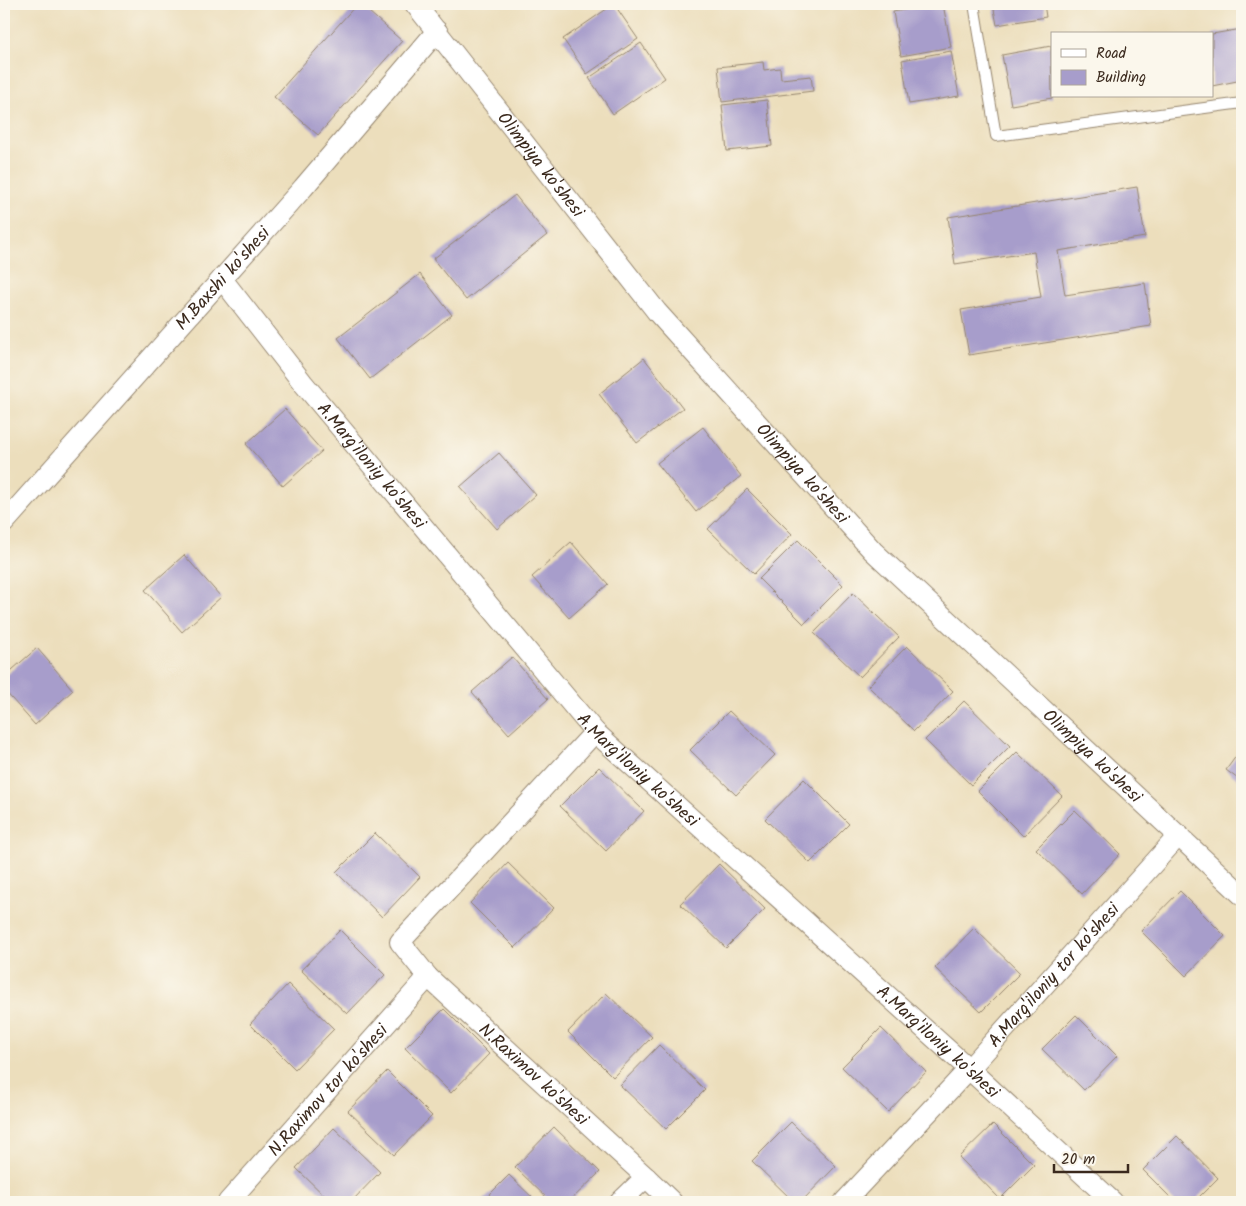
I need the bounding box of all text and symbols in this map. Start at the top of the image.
legend [1051,32,1214,98]
text: Road [1096,42,1127,66]
text: Building [1096,66,1146,90]
street label: Olimpiya ko'shesi [489,106,591,225]
street label: M.Baxshi ko'shesi [169,220,279,338]
street label: A.Marg'iloniy ko'shesi [309,396,433,537]
street label: Olimpiya ko'shesi [748,417,856,532]
street label: Olimpiya ko'shesi [1035,703,1149,811]
street label: A.Marg'iloniy ko'shesi [569,707,705,836]
street label: A.Marg'iloniy tor ko'shesi [982,896,1128,1055]
street label: A.Marg'iloniy ko'shesi [869,979,1006,1107]
street label: N.Raximov tor ko'shesi [262,1017,396,1164]
street label: N.Raximov ko'shesi [471,1017,595,1134]
scale bar [1054,1141,1127,1173]
text: 20 m [1061,1148,1095,1172]

